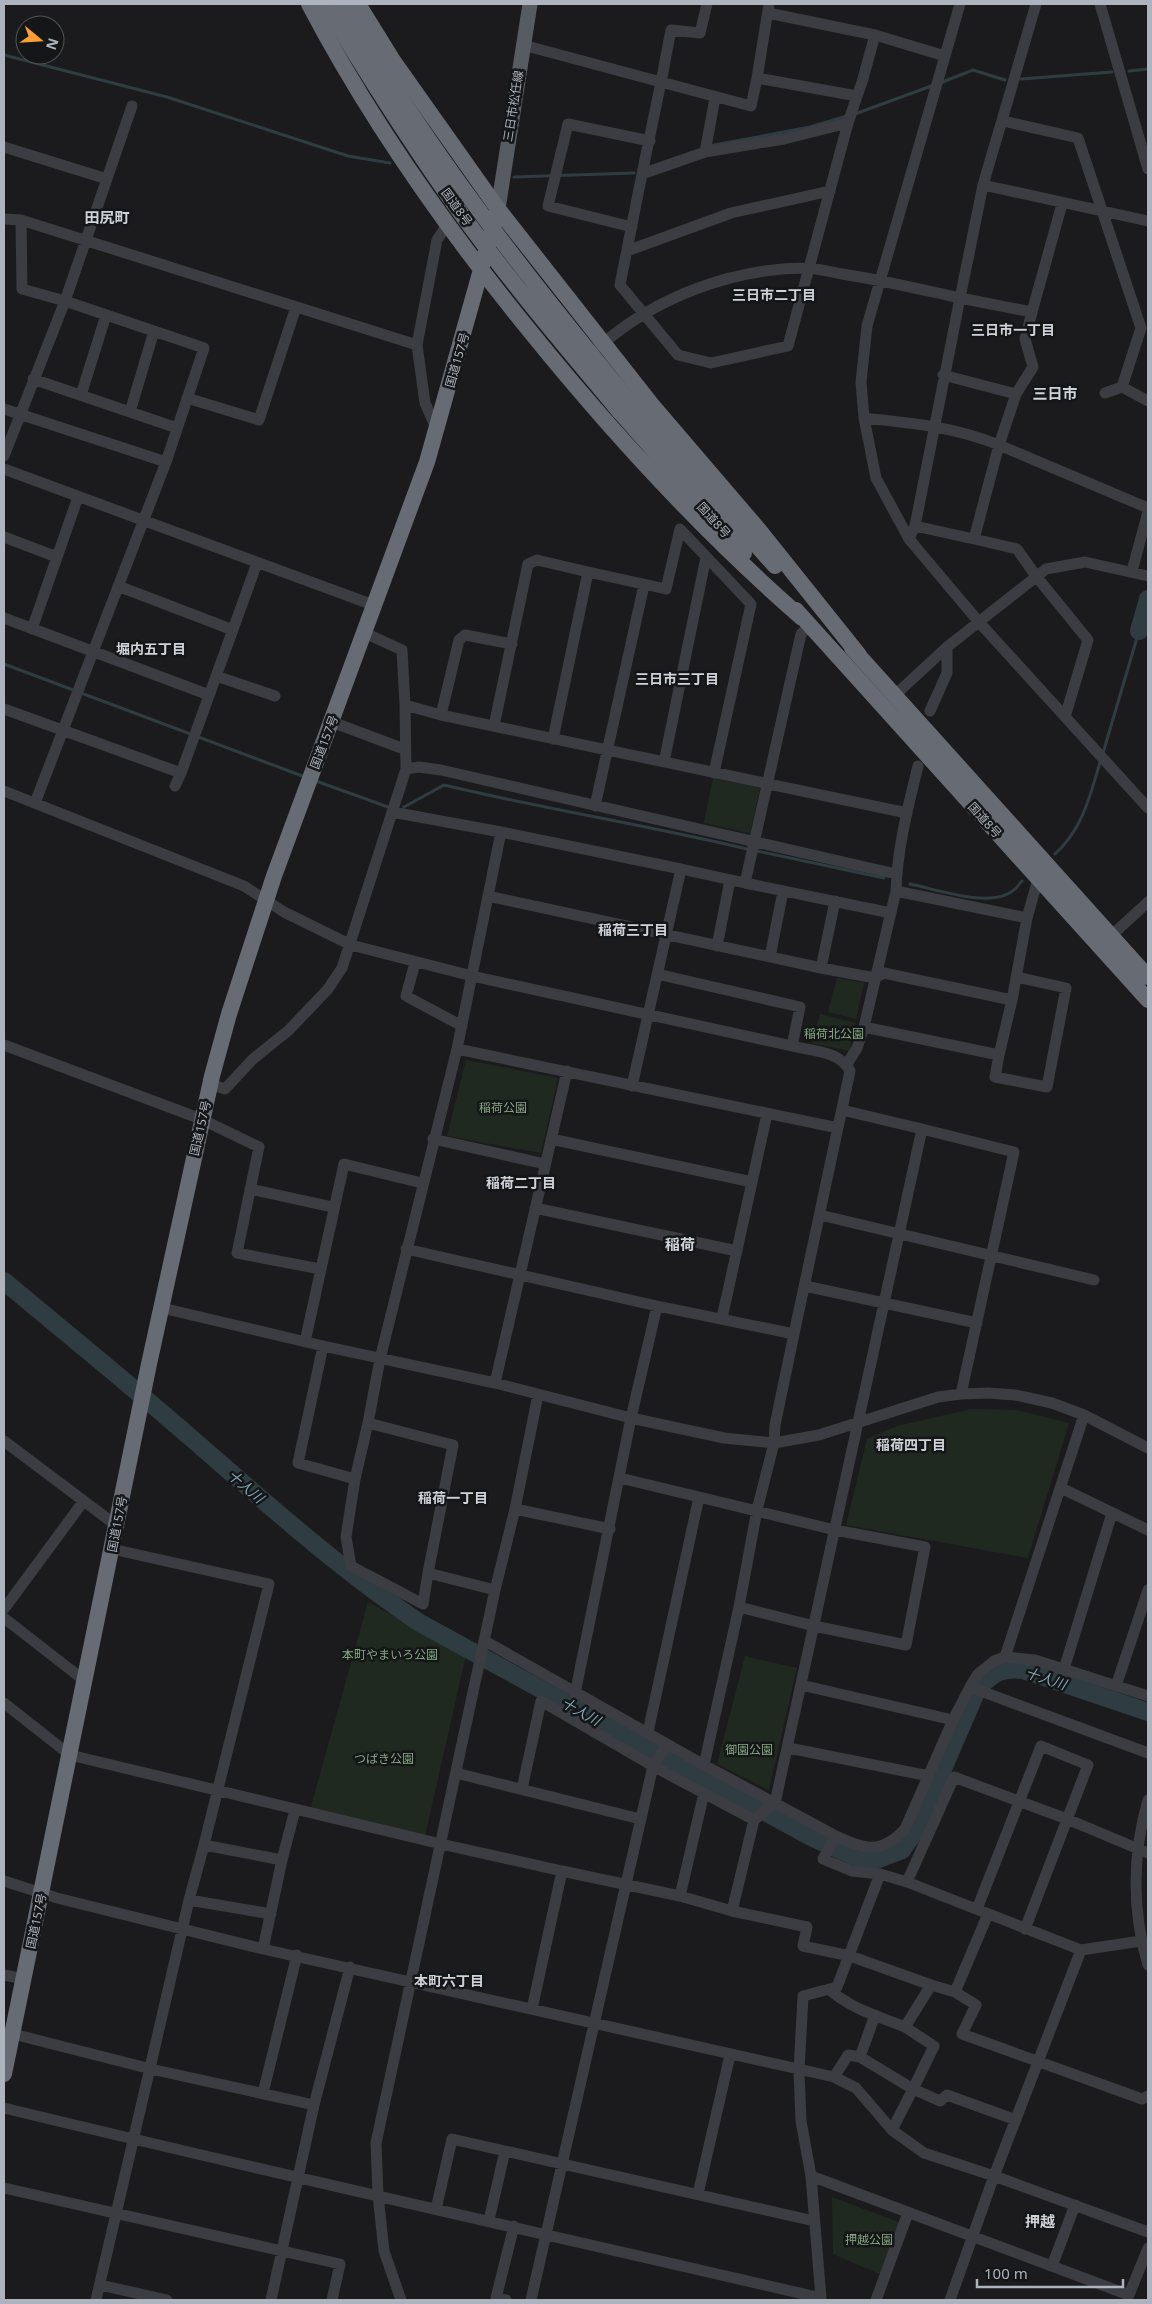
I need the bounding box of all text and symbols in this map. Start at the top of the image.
north arrow [15,15,65,65]
text: N [42,36,64,53]
street label: 三日市松任線 [499,69,527,143]
street label: 国道8号 [438,185,476,229]
district label: 田尻町 [84,207,130,227]
district label: 三日市二丁目 [732,285,816,304]
district label: 三日市一丁目 [971,320,1055,339]
street label: 国道157号 [441,330,473,390]
district label: 三日市 [1032,383,1078,403]
street label: 国道8号 [693,498,735,542]
district label: 堀内五丁目 [116,639,186,658]
district label: 三日市三丁目 [635,669,719,688]
street label: 国道157号 [306,713,342,771]
street label: 国道8号 [964,798,1006,842]
district label: 稲荷三丁目 [598,920,668,939]
park label: 稲荷北公園 [804,1025,864,1042]
street label: 国道157号 [185,1099,215,1157]
park label: 稲荷公園 [479,1099,527,1116]
district label: 稲荷二丁目 [486,1173,556,1192]
district label: 稲荷 [665,1234,695,1254]
district label: 稲荷四丁目 [876,1435,946,1454]
water label: 十人川 [224,1465,270,1508]
district label: 稲荷一丁目 [418,1488,488,1507]
street label: 国道157号 [103,1495,131,1553]
park label: 本町やまいろ公園 [342,1646,438,1663]
water label: 十人川 [1023,1662,1071,1694]
water label: 十人川 [558,1693,606,1730]
park label: 御園公園 [725,1741,773,1758]
park label: つばき公園 [354,1750,414,1767]
street label: 国道157号 [22,1892,50,1950]
district label: 本町六丁目 [414,1971,484,1990]
district label: 押越 [1025,2211,1055,2231]
park label: 押越公園 [845,2231,893,2248]
scale bar [977,2256,1123,2288]
text: 100 m [984,2263,1028,2283]

